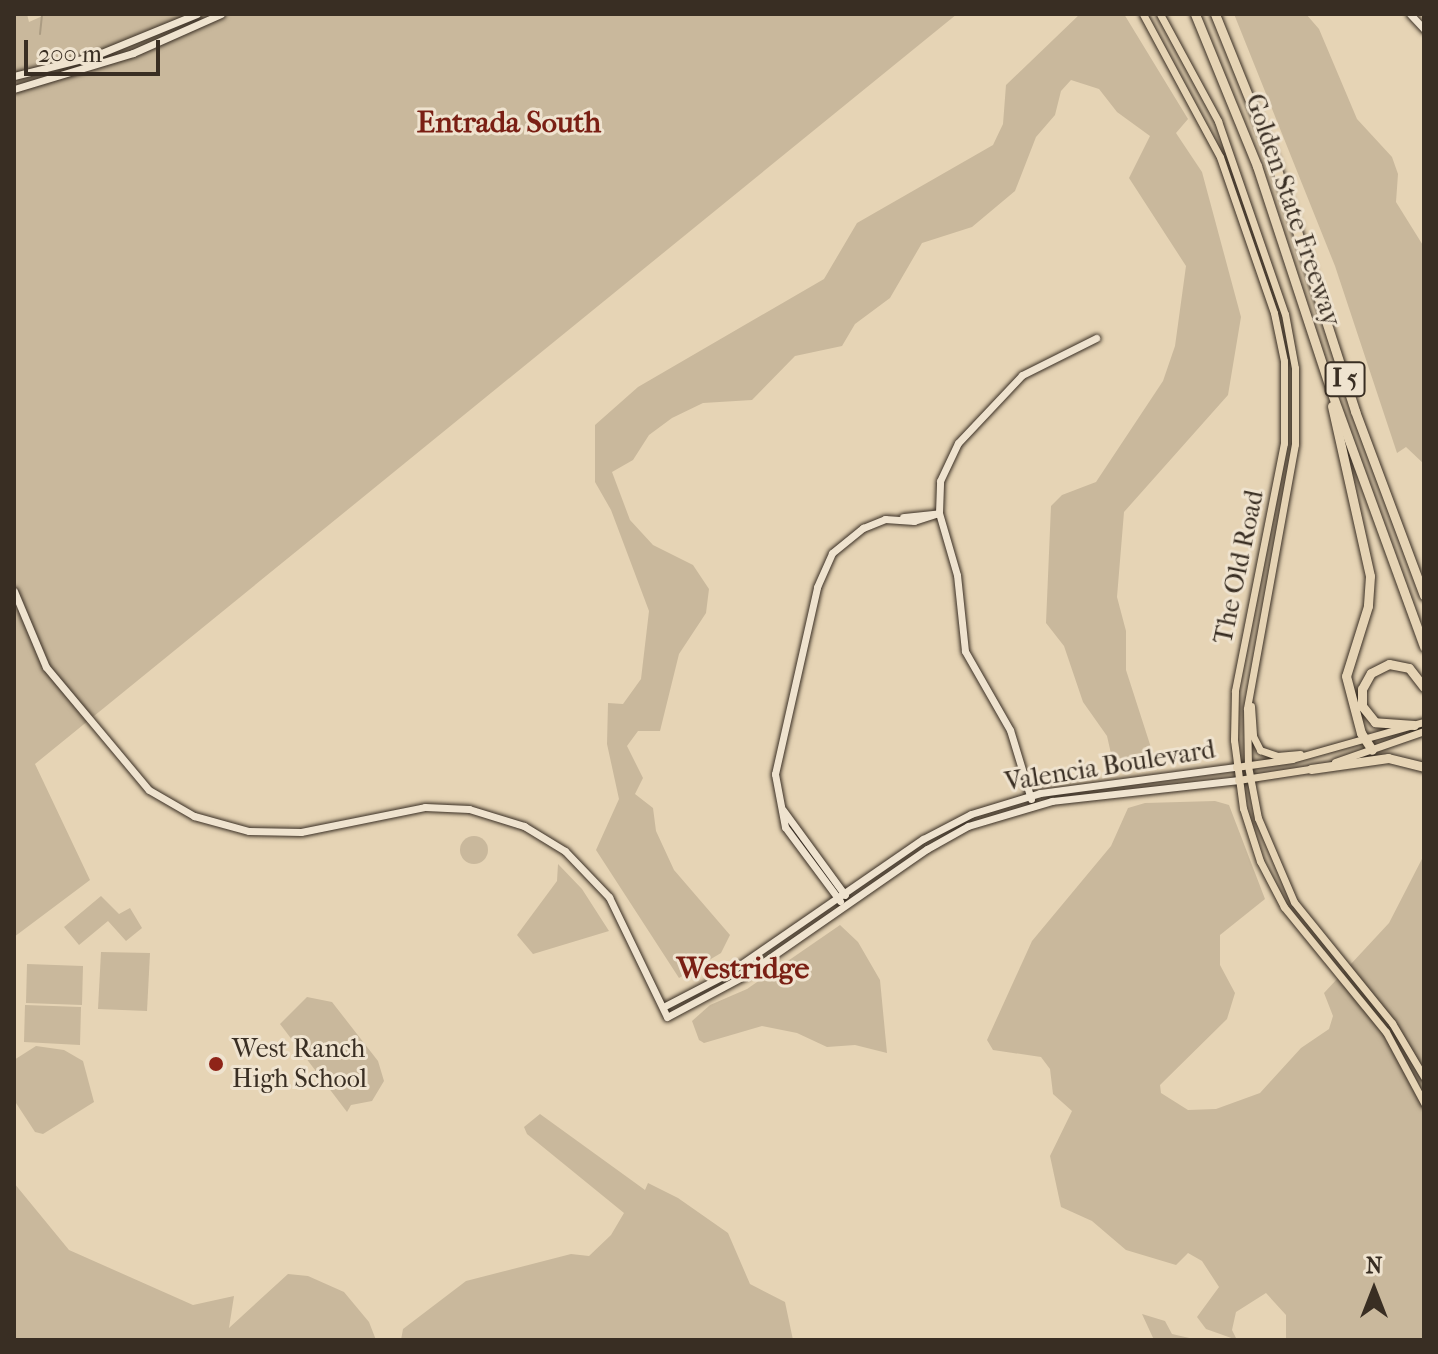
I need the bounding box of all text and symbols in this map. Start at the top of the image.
scale bar [28,24,164,74]
text: 200 m [38,40,102,68]
street label: Golden State Freeway [1239,90,1347,330]
district label: Entrada South [417,105,601,141]
road number: I 5 [1323,359,1367,399]
street label: The Old Road [1208,487,1270,647]
street label: Valencia Boulevard [1003,734,1217,798]
district label: Westridge [677,951,809,987]
place label: West Ranch High School [232,1033,367,1094]
marker: West Ranch High School [207,1055,225,1073]
north arrow [1334,1250,1414,1330]
text: N [1366,1253,1382,1279]

